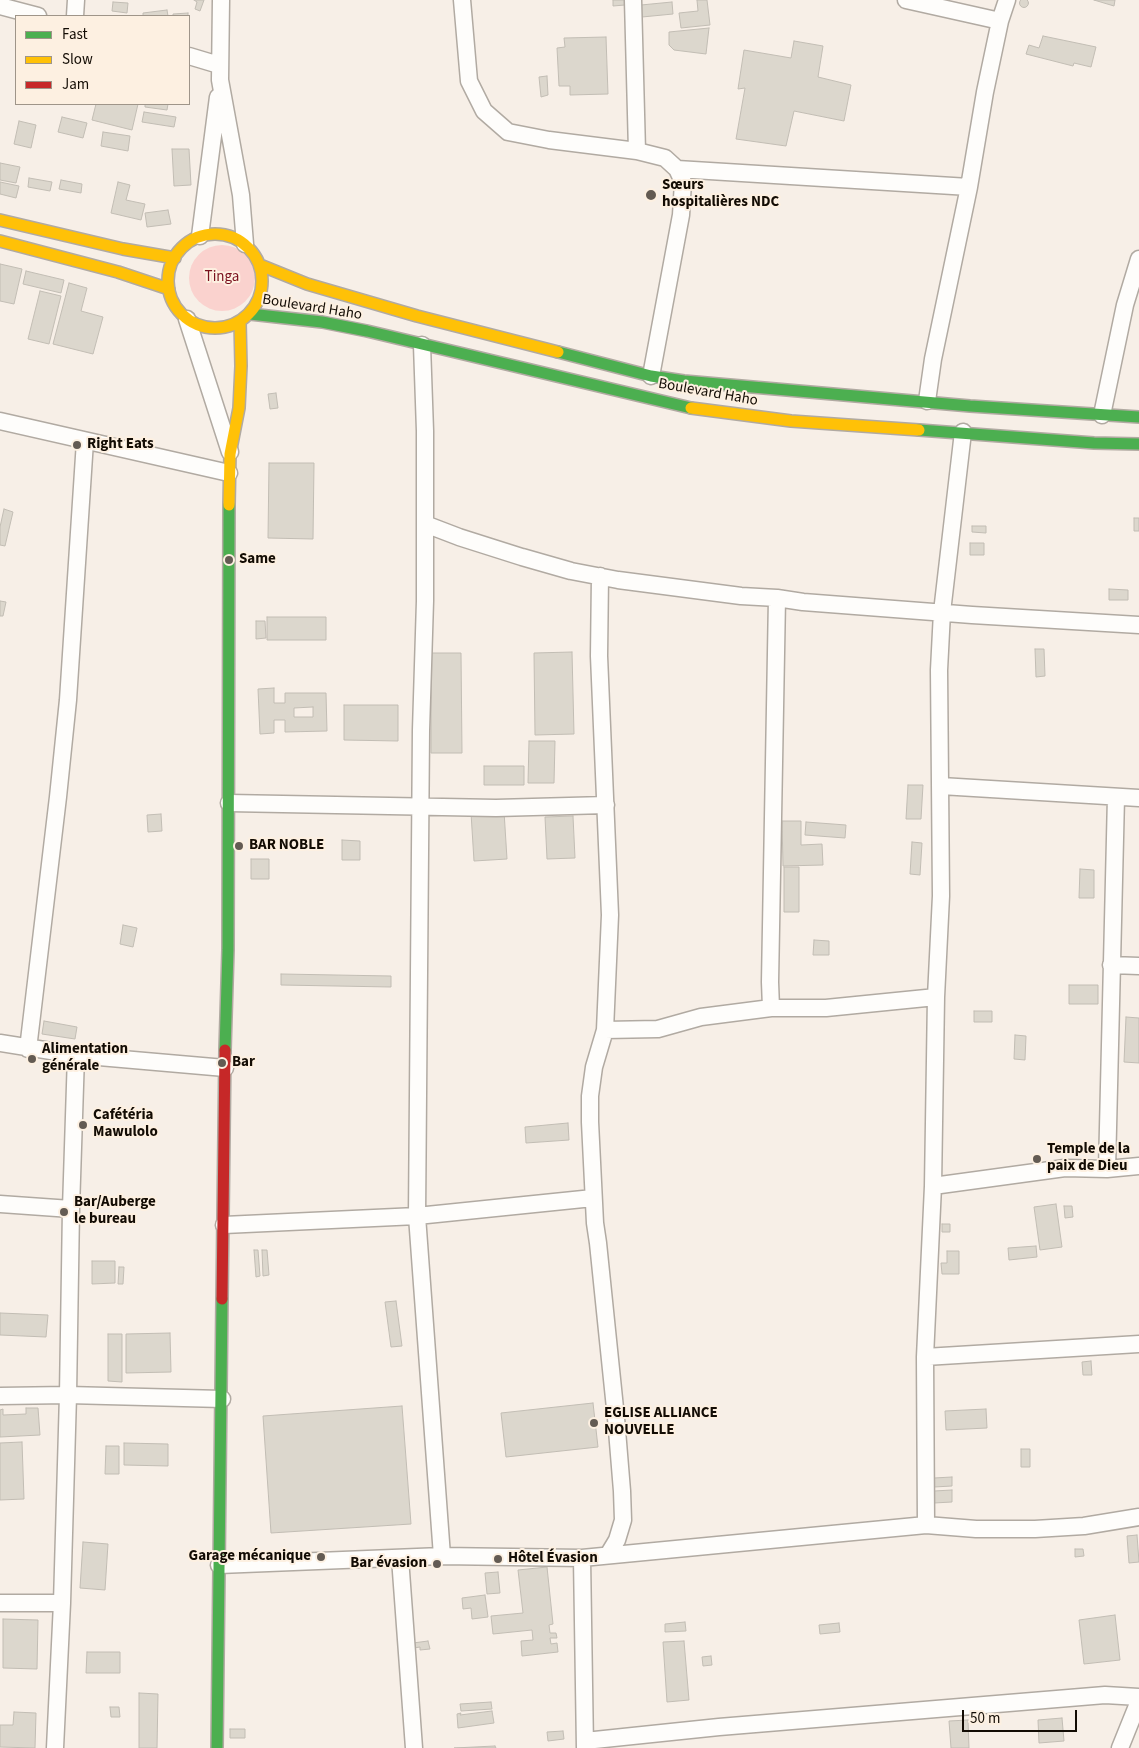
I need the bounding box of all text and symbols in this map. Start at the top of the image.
legend [15,15,190,105]
text: Fast [62,24,88,45]
text: Slow [62,49,93,70]
text: Jam [62,74,89,95]
place label: Sœurs hospitalières NDC [662,177,779,212]
marker: Sœurs hospitalières NDC [644,188,658,202]
park label: Tinga [205,269,239,287]
street label: Boulevard Haho [261,291,363,325]
street label: Boulevard Haho [657,375,759,411]
place label: Right Eats [87,436,154,454]
marker: Right Eats [71,439,83,451]
place label: Same [239,551,276,569]
marker: Same [223,554,235,566]
place label: BAR NOBLE [249,837,324,855]
marker: BAR NOBLE [233,840,245,852]
place label: Alimentation générale [42,1041,128,1076]
marker: Alimentation générale [26,1053,38,1065]
place label: Bar [232,1054,255,1072]
marker: Bar [216,1057,228,1069]
place label: Cafétéria Mawulolo [93,1107,158,1142]
marker: Cafétéria Mawulolo [77,1119,89,1131]
place label: Temple de la paix de Dieu [1047,1141,1130,1176]
marker: Temple de la paix de Dieu [1031,1153,1043,1165]
place label: Bar/Auberge le bureau [74,1194,156,1229]
marker: Bar/Auberge le bureau [58,1206,70,1218]
place label: EGLISE ALLIANCE NOUVELLE [604,1405,718,1440]
marker: EGLISE ALLIANCE NOUVELLE [588,1417,600,1429]
place label: Garage mécanique [189,1548,311,1566]
place label: Hôtel Évasion [508,1550,598,1568]
marker: Garage mécanique [315,1551,327,1563]
marker: Hôtel Évasion [492,1553,504,1565]
place label: Bar évasion [350,1555,427,1573]
marker: Bar évasion [431,1558,443,1570]
scale bar [964,1700,1079,1732]
text: 50 m [970,1708,1000,1729]

